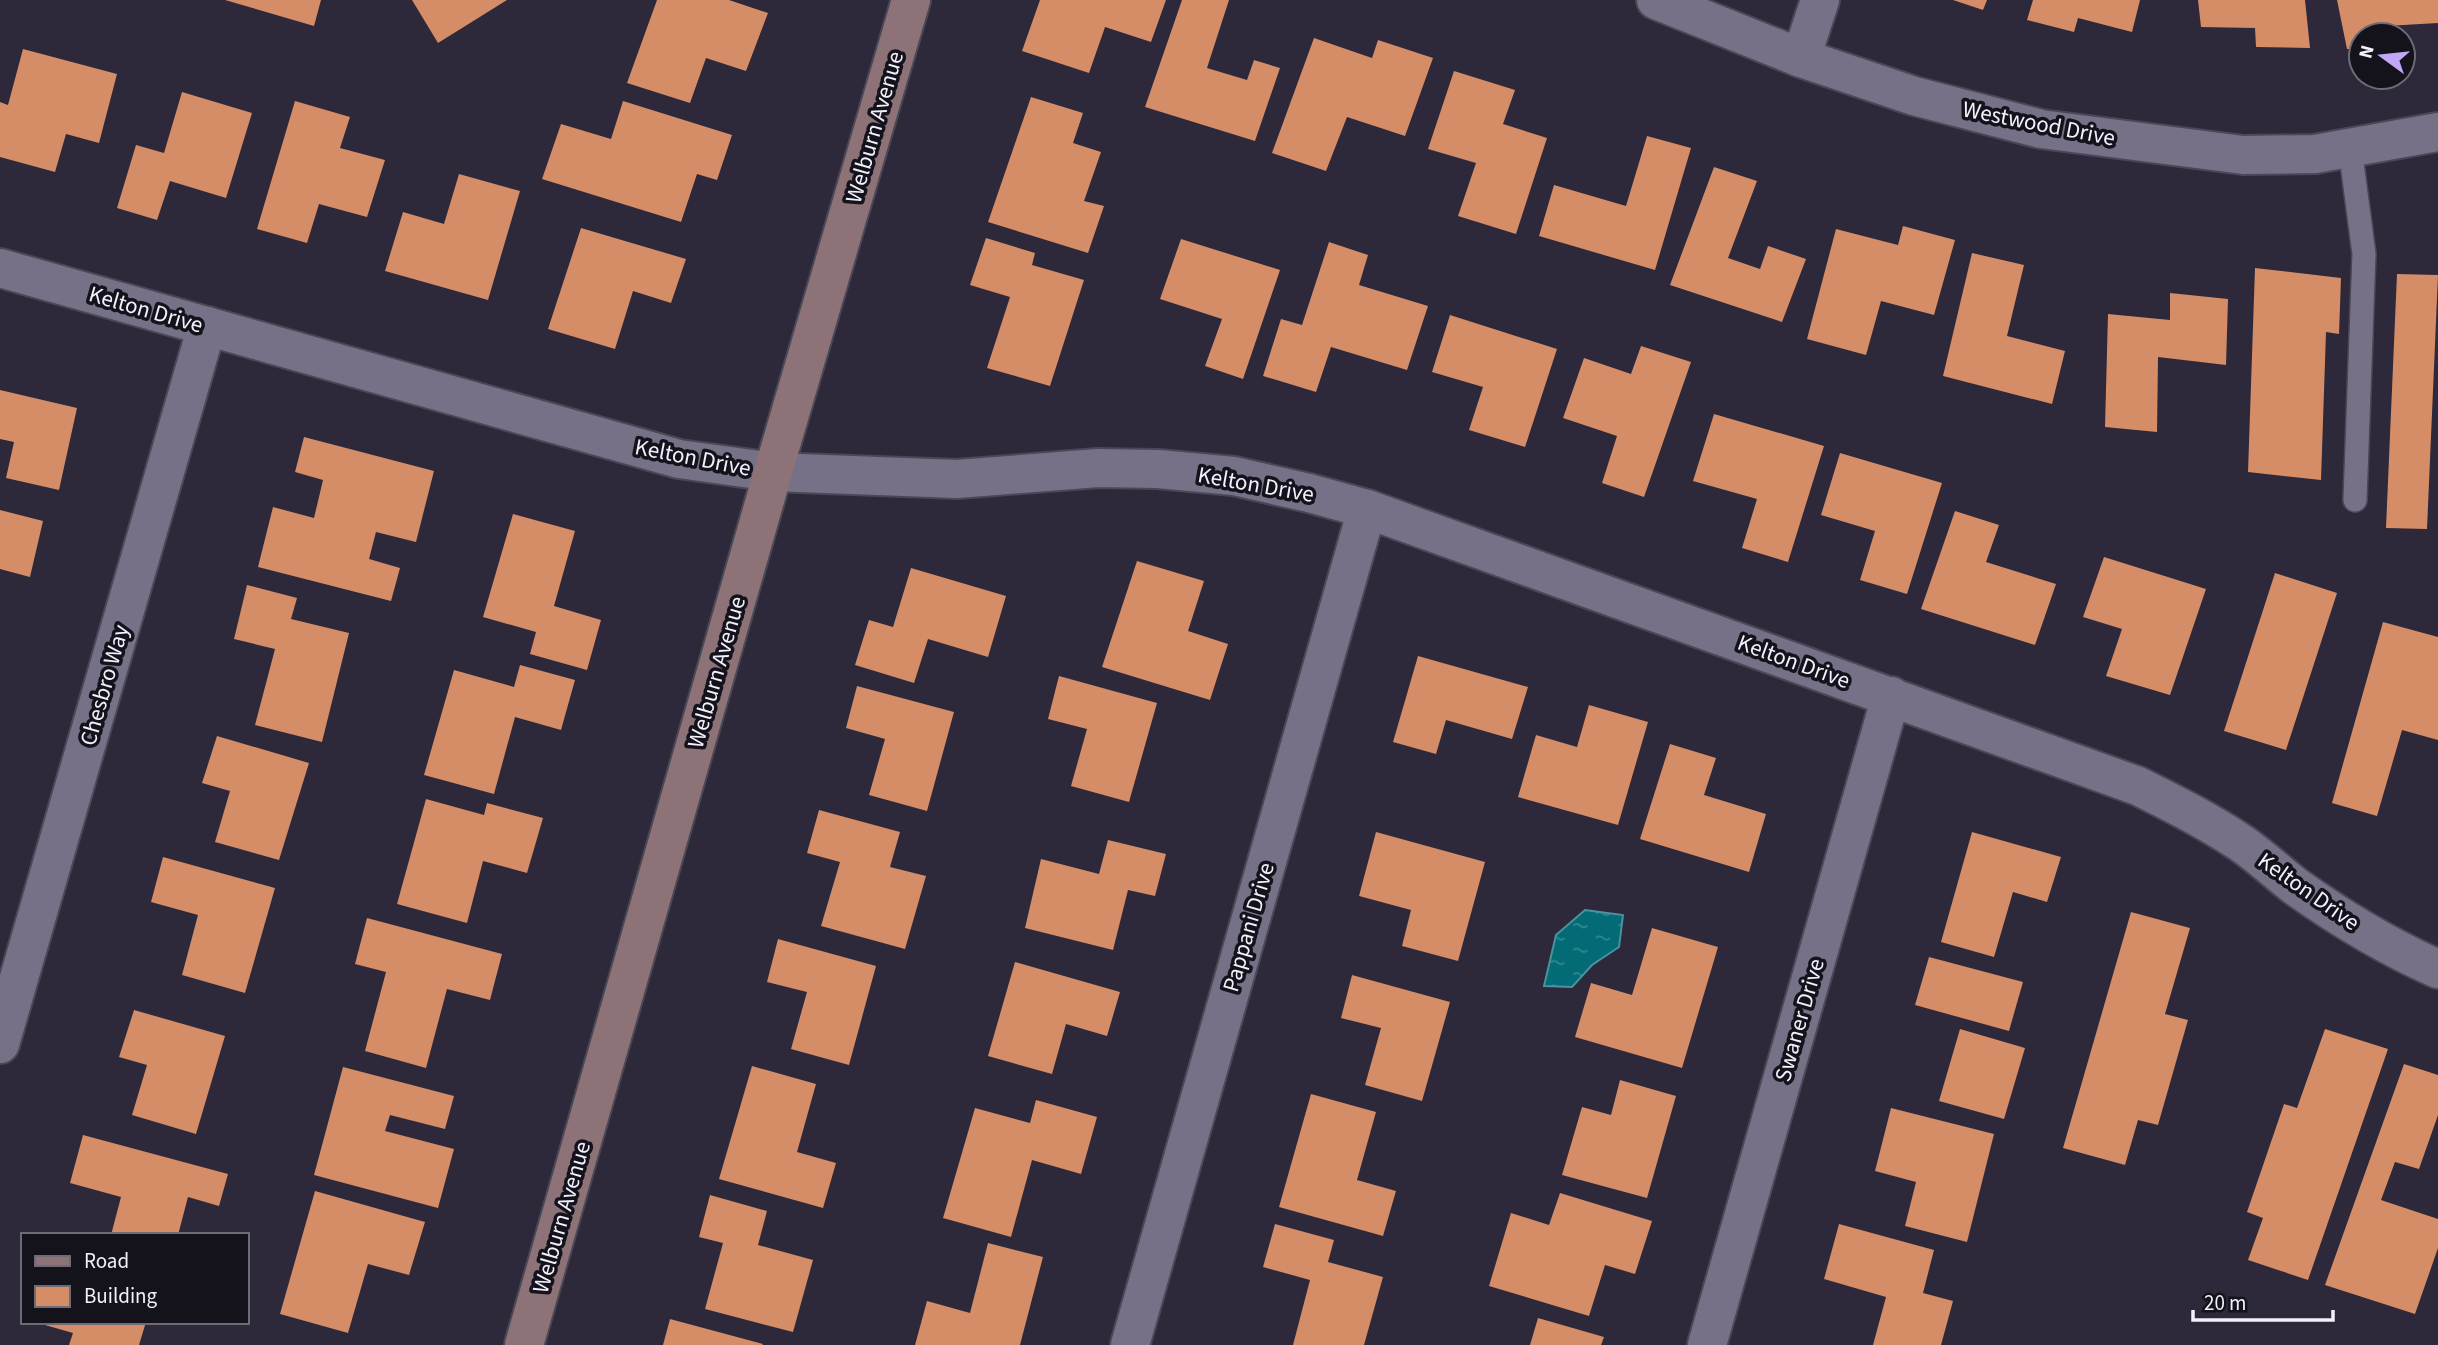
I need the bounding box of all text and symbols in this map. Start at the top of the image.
north arrow [2347,21,2417,91]
text: N [2352,42,2382,62]
street label: Welburn Avenue [837,47,912,207]
street label: Westwood Drive [1960,93,2118,154]
street label: Kelton Drive [85,277,207,342]
street label: Kelton Drive [632,430,754,485]
street label: Kelton Drive [1195,458,1317,511]
street label: Welburn Avenue [679,592,754,752]
street label: Chesbro Way [71,621,138,749]
street label: Kelton Drive [1733,626,1855,697]
street label: Kelton Drive [2251,844,2366,939]
street label: Pappani Drive [1214,859,1283,996]
street label: Swaner Drive [1766,955,1833,1086]
street label: Welburn Avenue [524,1137,599,1297]
legend [21,1233,248,1324]
text: Road [84,1246,129,1276]
scale bar [2193,1278,2333,1322]
text: Building [84,1281,158,1311]
text: 20 m [2204,1288,2246,1318]

